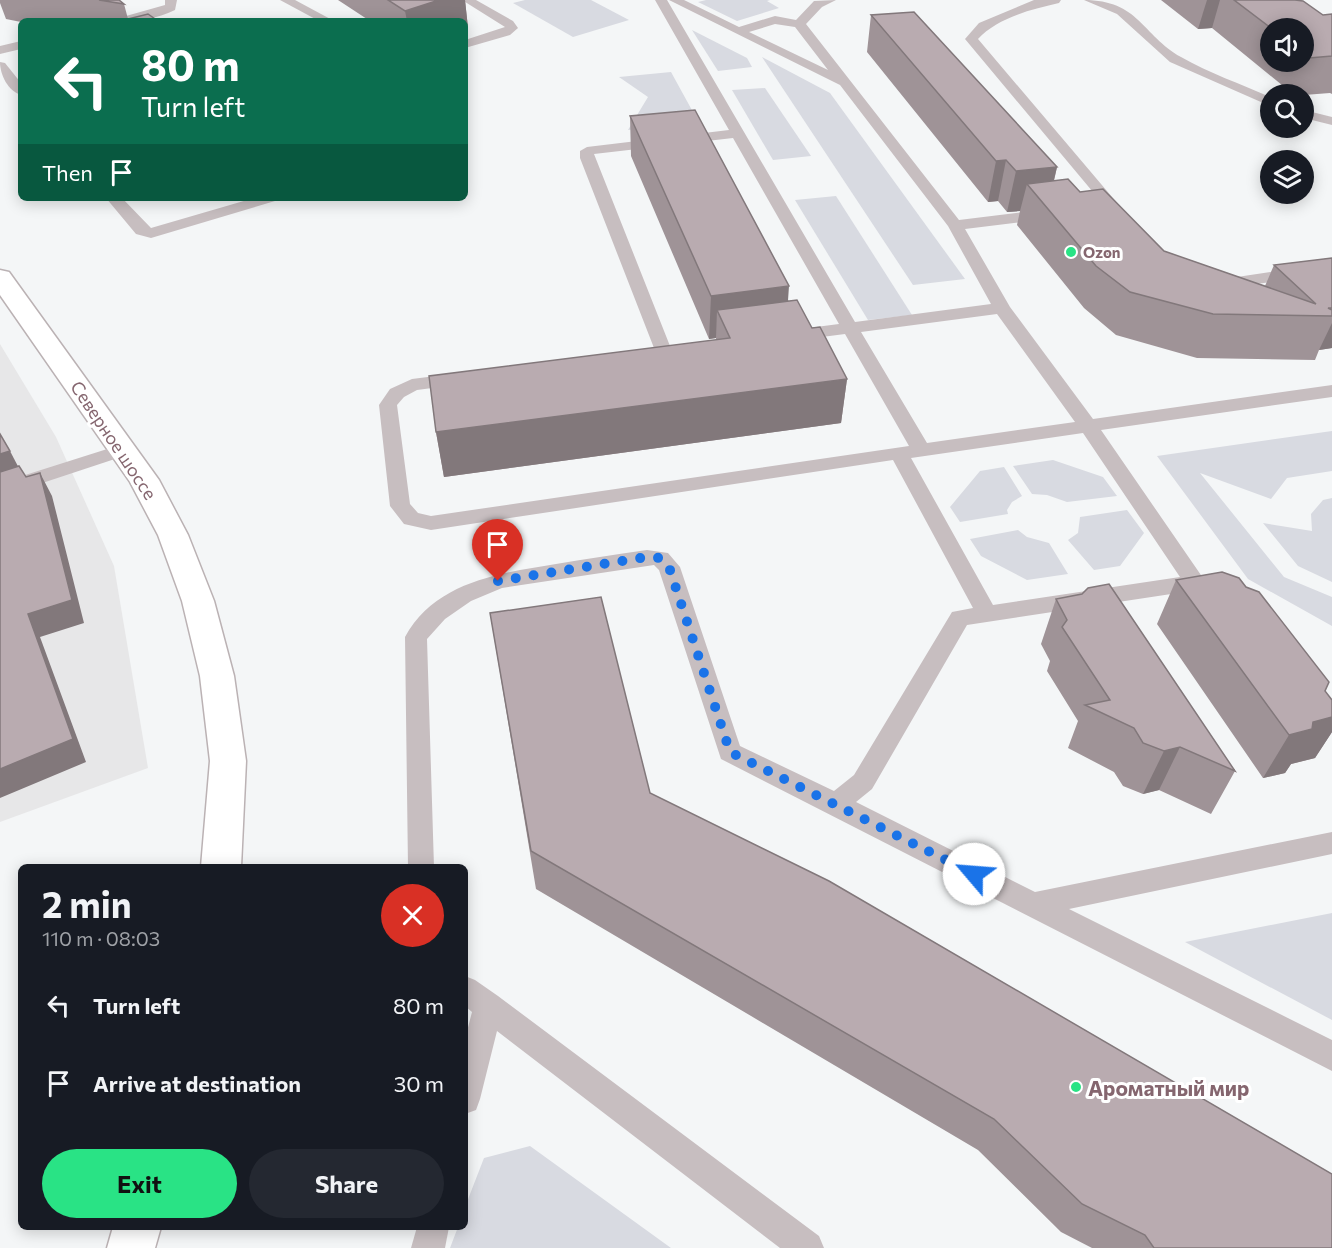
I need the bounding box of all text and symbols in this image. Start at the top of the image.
map controls [1260,18,1314,204]
button: sound [1260,18,1314,72]
text: 80 m [141,38,240,90]
icon: left [42,42,120,120]
button: search [1260,84,1314,138]
text: Turn left [141,90,245,123]
button: layers [1260,150,1314,204]
icon: arrive [105,156,138,189]
text: Then [42,159,93,186]
place label: Ozon [1083,243,1121,261]
marker: Ozon [1064,245,1078,259]
street label: Северное шоссе [66,377,162,503]
pin [472,519,523,581]
icon: arrive [481,528,514,561]
position arrow [942,842,1006,906]
text: 2 min [42,881,132,925]
button: close [381,884,444,947]
text: 110 m · 08:03 [42,926,160,950]
icon: left [42,989,75,1022]
text: Turn left [93,992,180,1019]
text: 80 m [393,992,444,1019]
icon: arrive [42,1067,75,1100]
text: Arrive at destination [93,1070,301,1097]
text: 30 m [394,1070,444,1097]
place label: Ароматный мир [1088,1075,1249,1100]
marker: Ароматный мир [1069,1080,1083,1094]
button: Exit [42,1149,237,1218]
button: Share [249,1149,444,1218]

